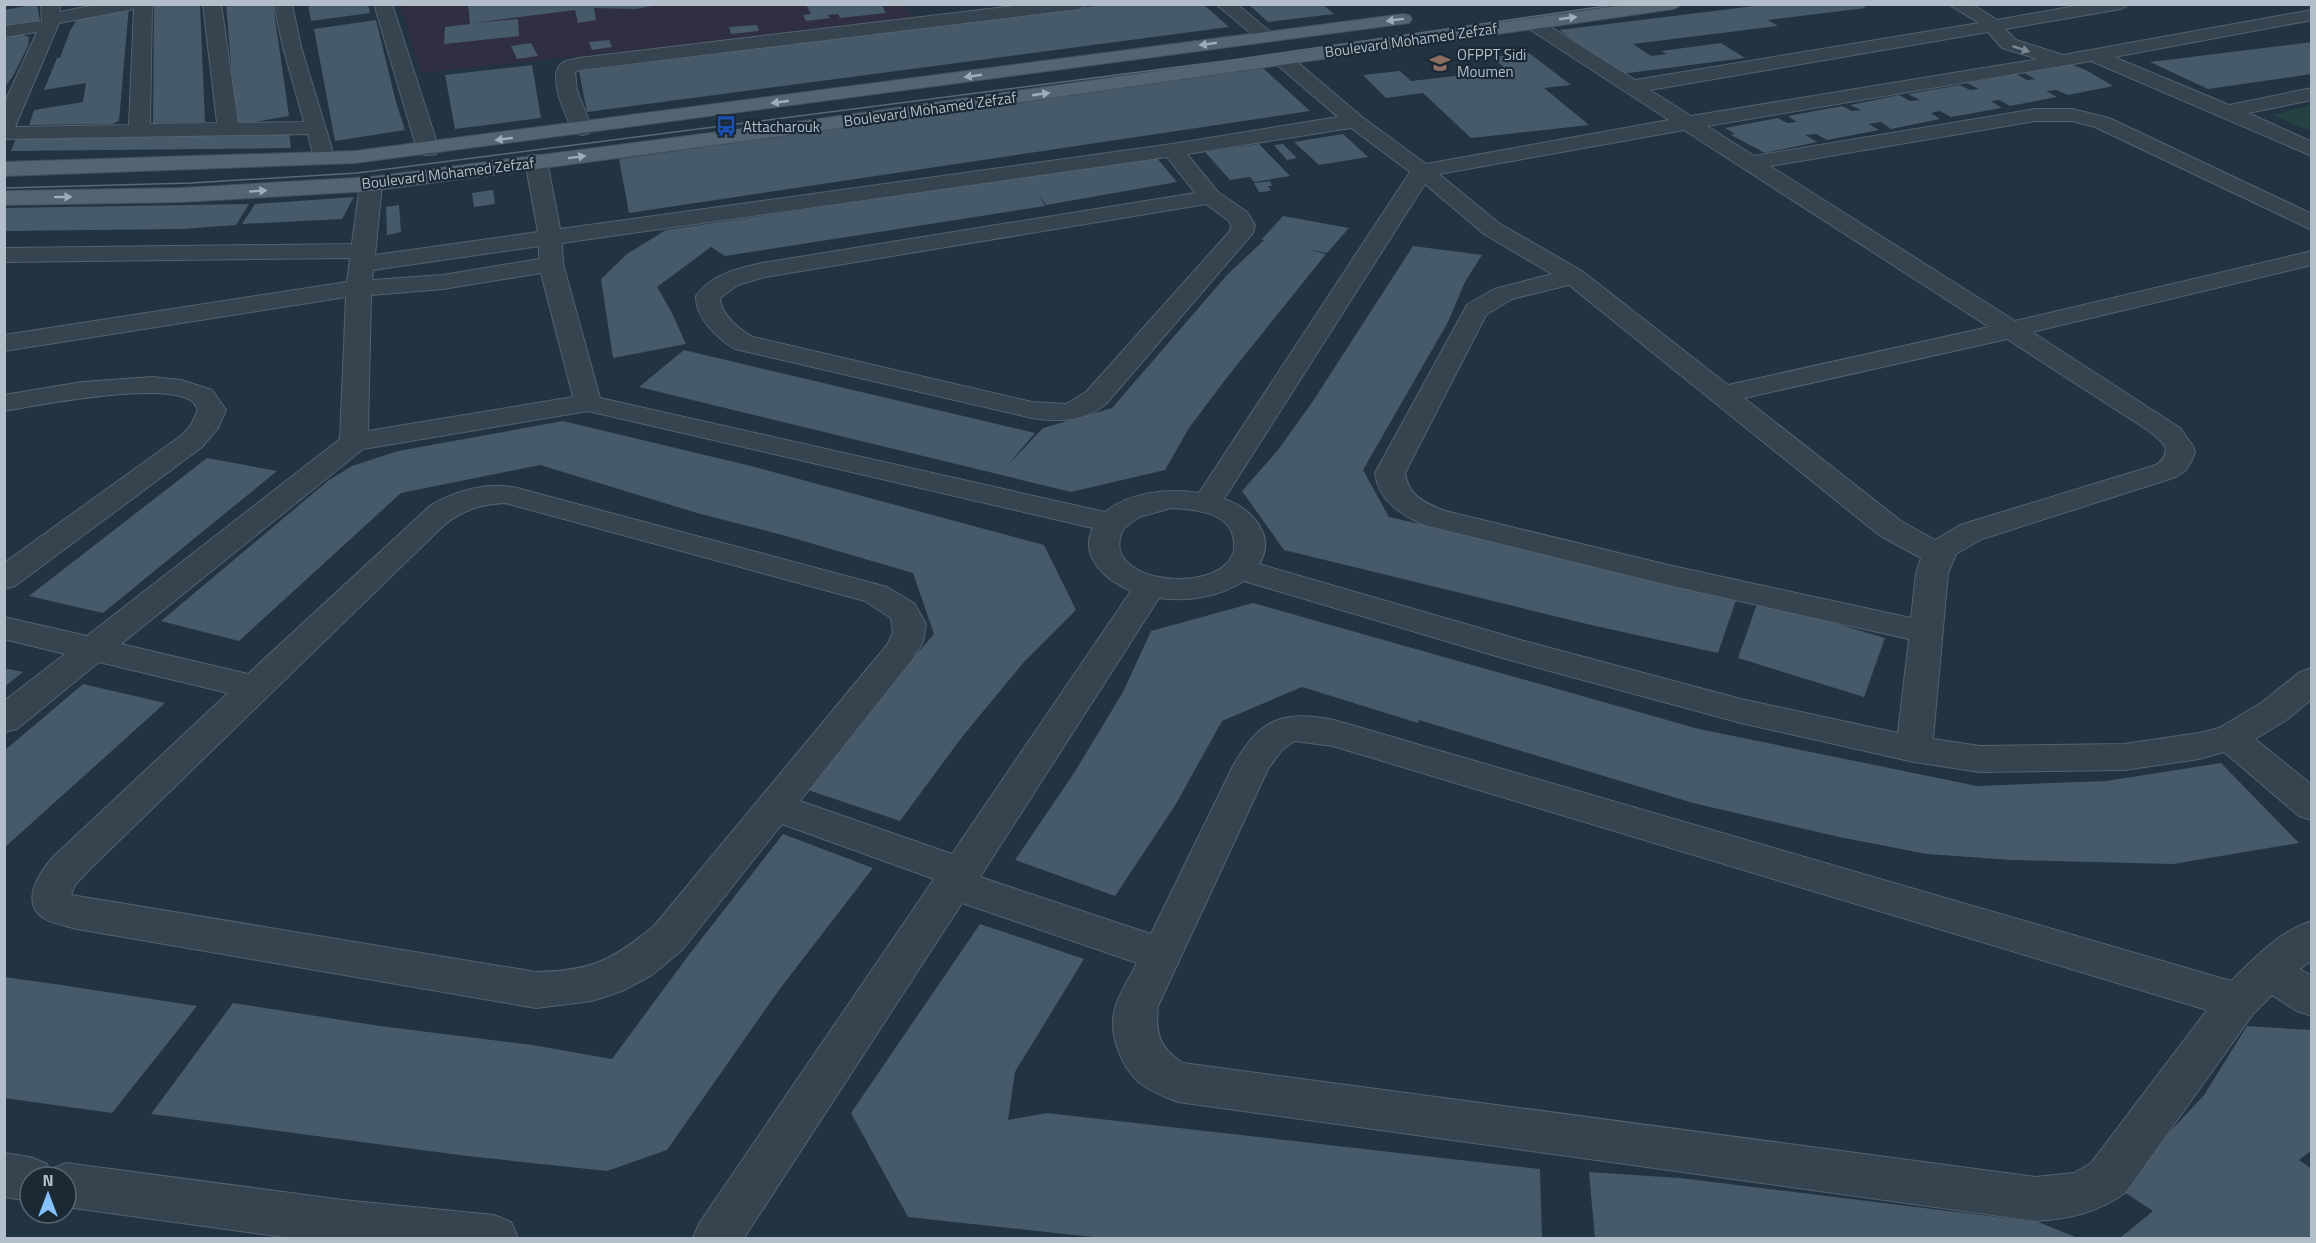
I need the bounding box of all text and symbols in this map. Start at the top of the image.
one-way arrow [1559,14,1578,23]
one-way arrow [1385,15,1404,25]
street label: Boulevard Mohamed Zefzaf [1323,17,1499,63]
one-way arrow [1199,40,1218,49]
place label: OFPPT Sidi Moumen [1457,43,1526,83]
one-way arrow [2012,44,2030,54]
school or university icon: OFPPT Sidi Moumen [1428,51,1452,75]
one-way arrow [964,71,983,81]
street label: Boulevard Mohamed Zefzaf [842,86,1018,132]
one-way arrow [1031,89,1050,98]
one-way arrow [771,98,790,107]
bus stop icon: Attacharouk [714,114,738,138]
place label: Attacharouk [743,115,820,138]
one-way arrow [494,134,513,144]
street label: Boulevard Mohamed Zefzaf [360,151,536,195]
one-way arrow [567,152,586,161]
one-way arrow [248,186,267,196]
one-way arrow [53,192,72,202]
north arrow [18,1165,78,1225]
text: N [42,1168,54,1192]

